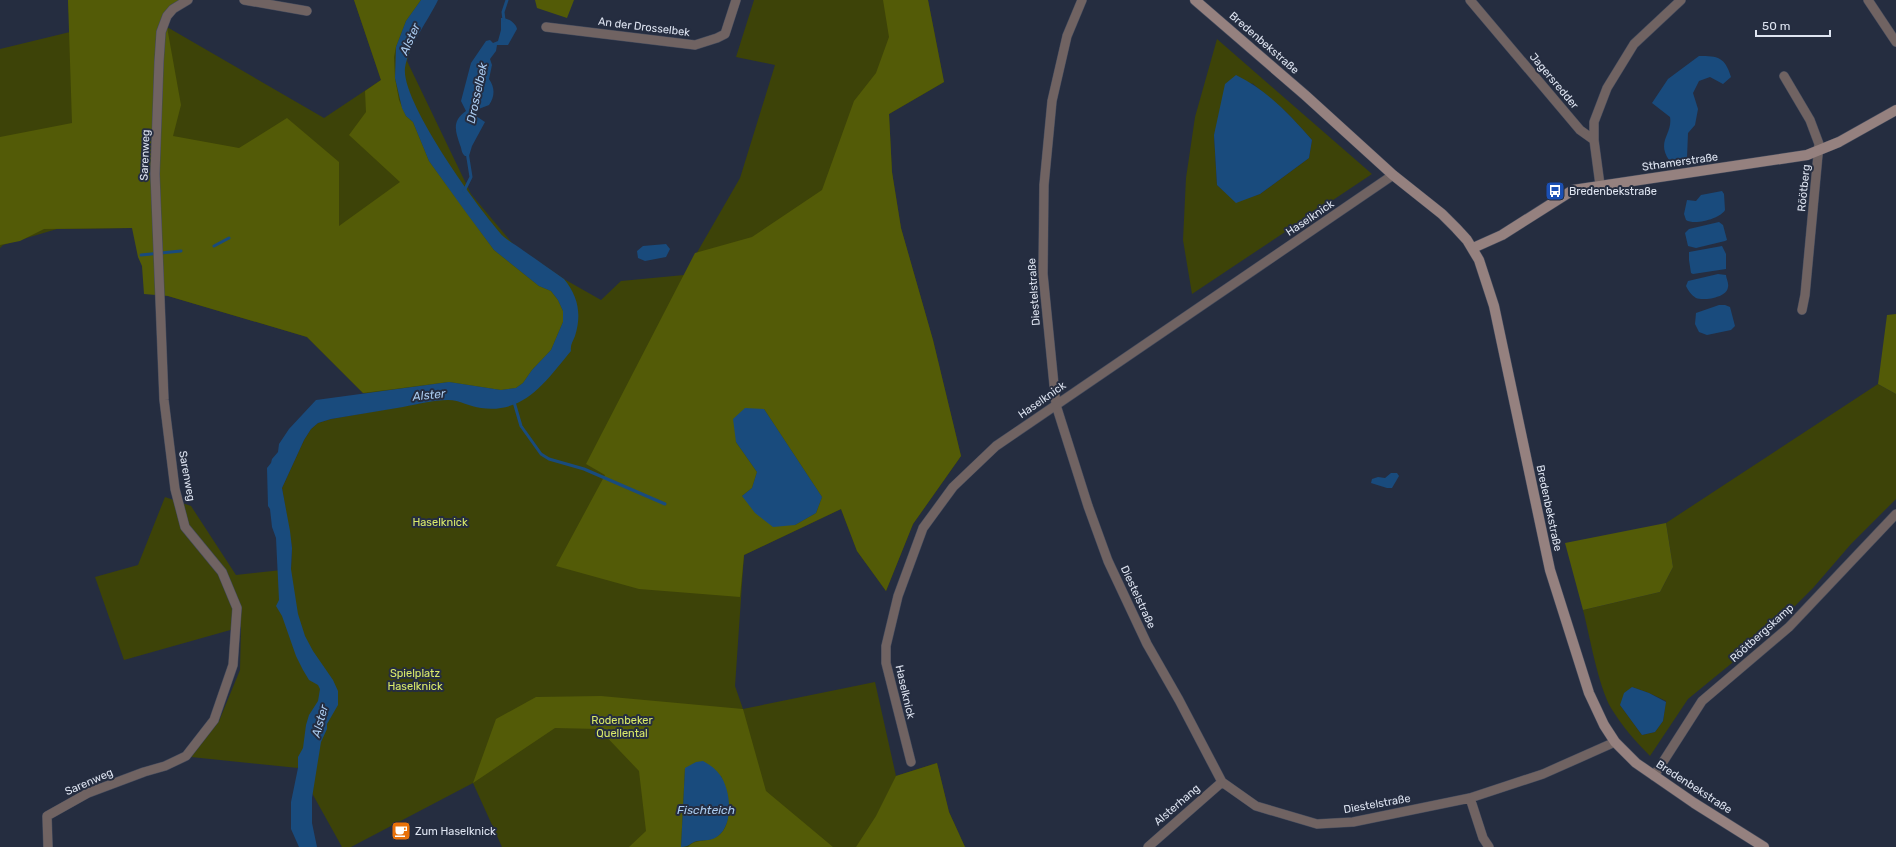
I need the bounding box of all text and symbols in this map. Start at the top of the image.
street label: Bredenbekstraße [1227,9,1301,77]
scale bar [1756,12,1830,38]
street label: An der Drosselbek [597,15,691,39]
text: 50 m [1762,19,1790,33]
water label: Alster [396,21,423,58]
street label: Jagersredder [1527,50,1582,112]
water label: Drosselbek [464,61,490,125]
street label: Sarenweg [138,129,152,181]
street label: Sthamerstraße [1641,150,1719,174]
street label: Röötberg [1795,164,1813,212]
bus stop icon: Bredenbekstraße [1544,180,1566,202]
place label: Bredenbekstraße [1569,185,1657,198]
street label: Haselknick [1284,197,1337,239]
street label: Diestelstraße [1025,258,1043,326]
street label: Haselknick [1016,379,1069,421]
water label: Alster [411,386,447,404]
street label: Sarenweg [176,450,198,502]
street label: Bredenbekstraße [1534,464,1564,552]
park label: Haselknick [412,516,468,529]
street label: Diestelstraße [1118,564,1158,630]
street label: Röötbergskamp [1728,601,1796,665]
street label: Haselknick [892,664,918,721]
park label: Spielplatz Haselknick [387,667,443,693]
water label: Alster [309,703,331,740]
park label: Rodenbeker Quellental [591,714,653,740]
street label: Bredenbekstraße [1654,758,1734,816]
street label: Sarenweg [63,766,115,798]
street label: Alsterhang [1151,782,1203,828]
street label: Diestelstraße [1342,792,1412,816]
water label: Fischteich [677,803,735,817]
cafe icon: Zum Haselknick [390,820,412,842]
place label: Zum Haselknick [415,825,496,838]

